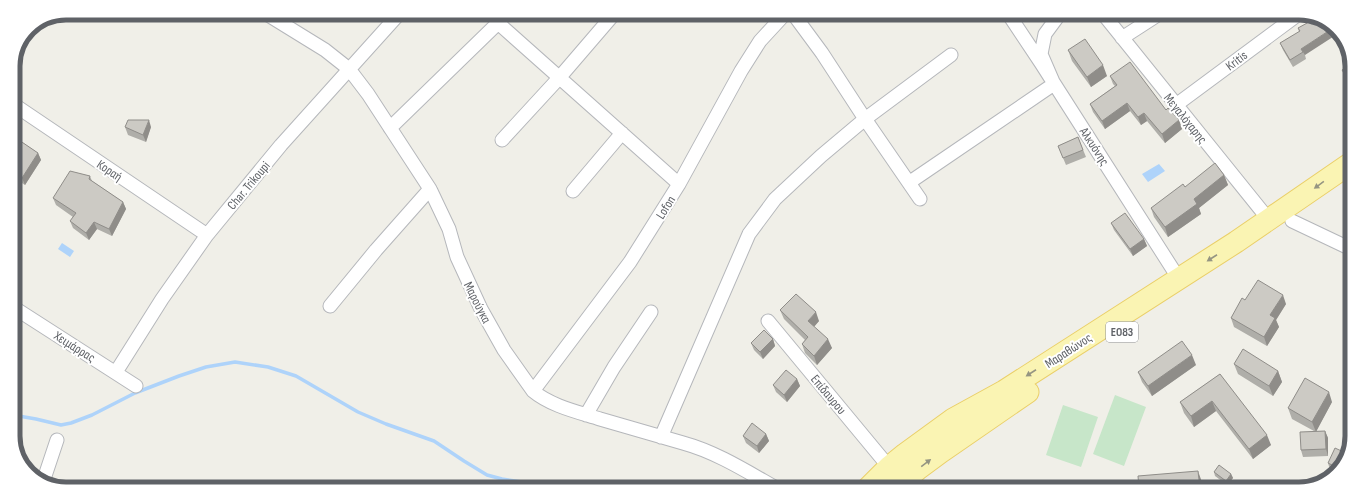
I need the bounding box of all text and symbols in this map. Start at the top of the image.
street label: Kritis [1223,47,1251,74]
street label: Μεγαλόχαρης [1160,90,1210,147]
street label: Αλκυόνης [1075,123,1112,169]
street label: Κοραή [94,157,125,185]
street label: Char. Trikoupi [224,158,274,213]
one-way arrow [1314,181,1325,190]
street label: Lofon [653,193,679,222]
one-way arrow [1207,254,1217,262]
street label: Μαρούγκα [460,279,495,326]
road number: ΕΟ83 [1106,322,1138,342]
street label: Χειμάρρας [50,327,98,366]
street label: Μαραθώνος [1042,330,1095,372]
one-way arrow [1025,370,1037,377]
street label: Επίδαυρου [807,372,849,418]
one-way arrow [921,459,932,467]

